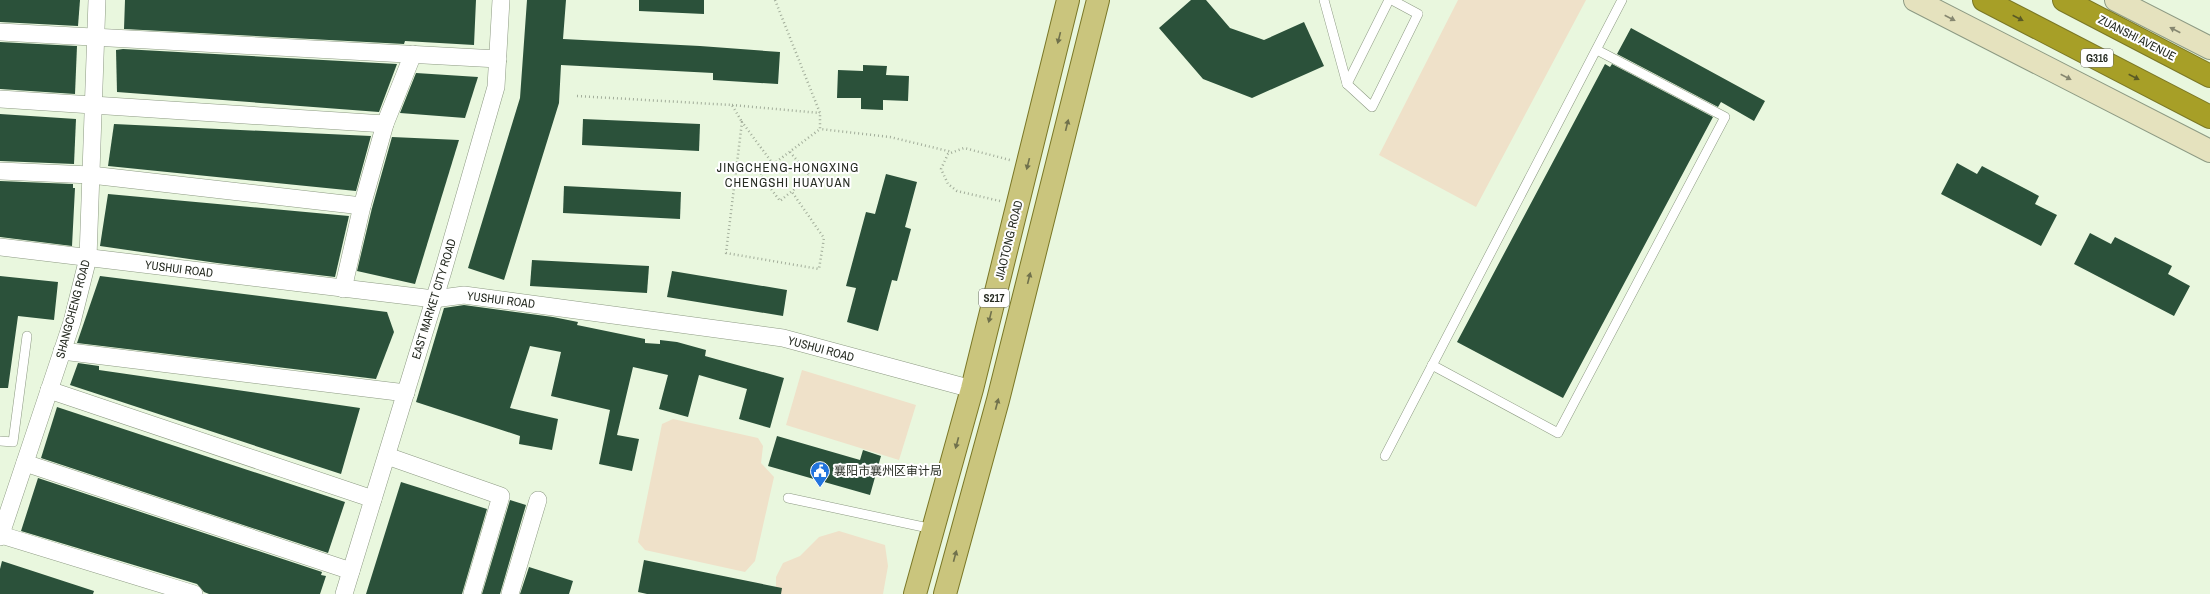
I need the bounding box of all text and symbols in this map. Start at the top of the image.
street label: ZUANSHI AVENUE [2095,12,2179,64]
one-way arrow [1944,15,1956,21]
one-way arrow [2012,15,2024,21]
one-way arrow [2169,27,2181,33]
one-way arrow [1056,32,1062,44]
road number: G316 [2081,49,2113,67]
one-way arrow [2060,74,2071,80]
one-way arrow [2128,74,2140,81]
one-way arrow [1064,118,1070,131]
one-way arrow [1024,158,1030,170]
district label: JINGCHENG-HONGXING CHENGSHI HUAYUAN [717,159,859,191]
street label: JIAOTONG ROAD [991,199,1027,281]
street label: EAST MARKET CITY ROAD [408,237,460,361]
street label: YUSHUI ROAD [144,257,214,281]
street label: SHANGCHENG ROAD [52,258,94,360]
one-way arrow [1026,272,1032,284]
street label: YUSHUI ROAD [466,288,536,312]
road number: S217 [979,289,1009,307]
one-way arrow [986,311,992,324]
street label: YUSHUI ROAD [786,332,856,366]
one-way arrow [994,398,1000,410]
one-way arrow [954,437,960,449]
public building icon: 襄阳市襄州区审计局 [809,460,831,488]
place label: 襄阳市襄州区审计局 [834,463,942,479]
one-way arrow [952,550,958,562]

